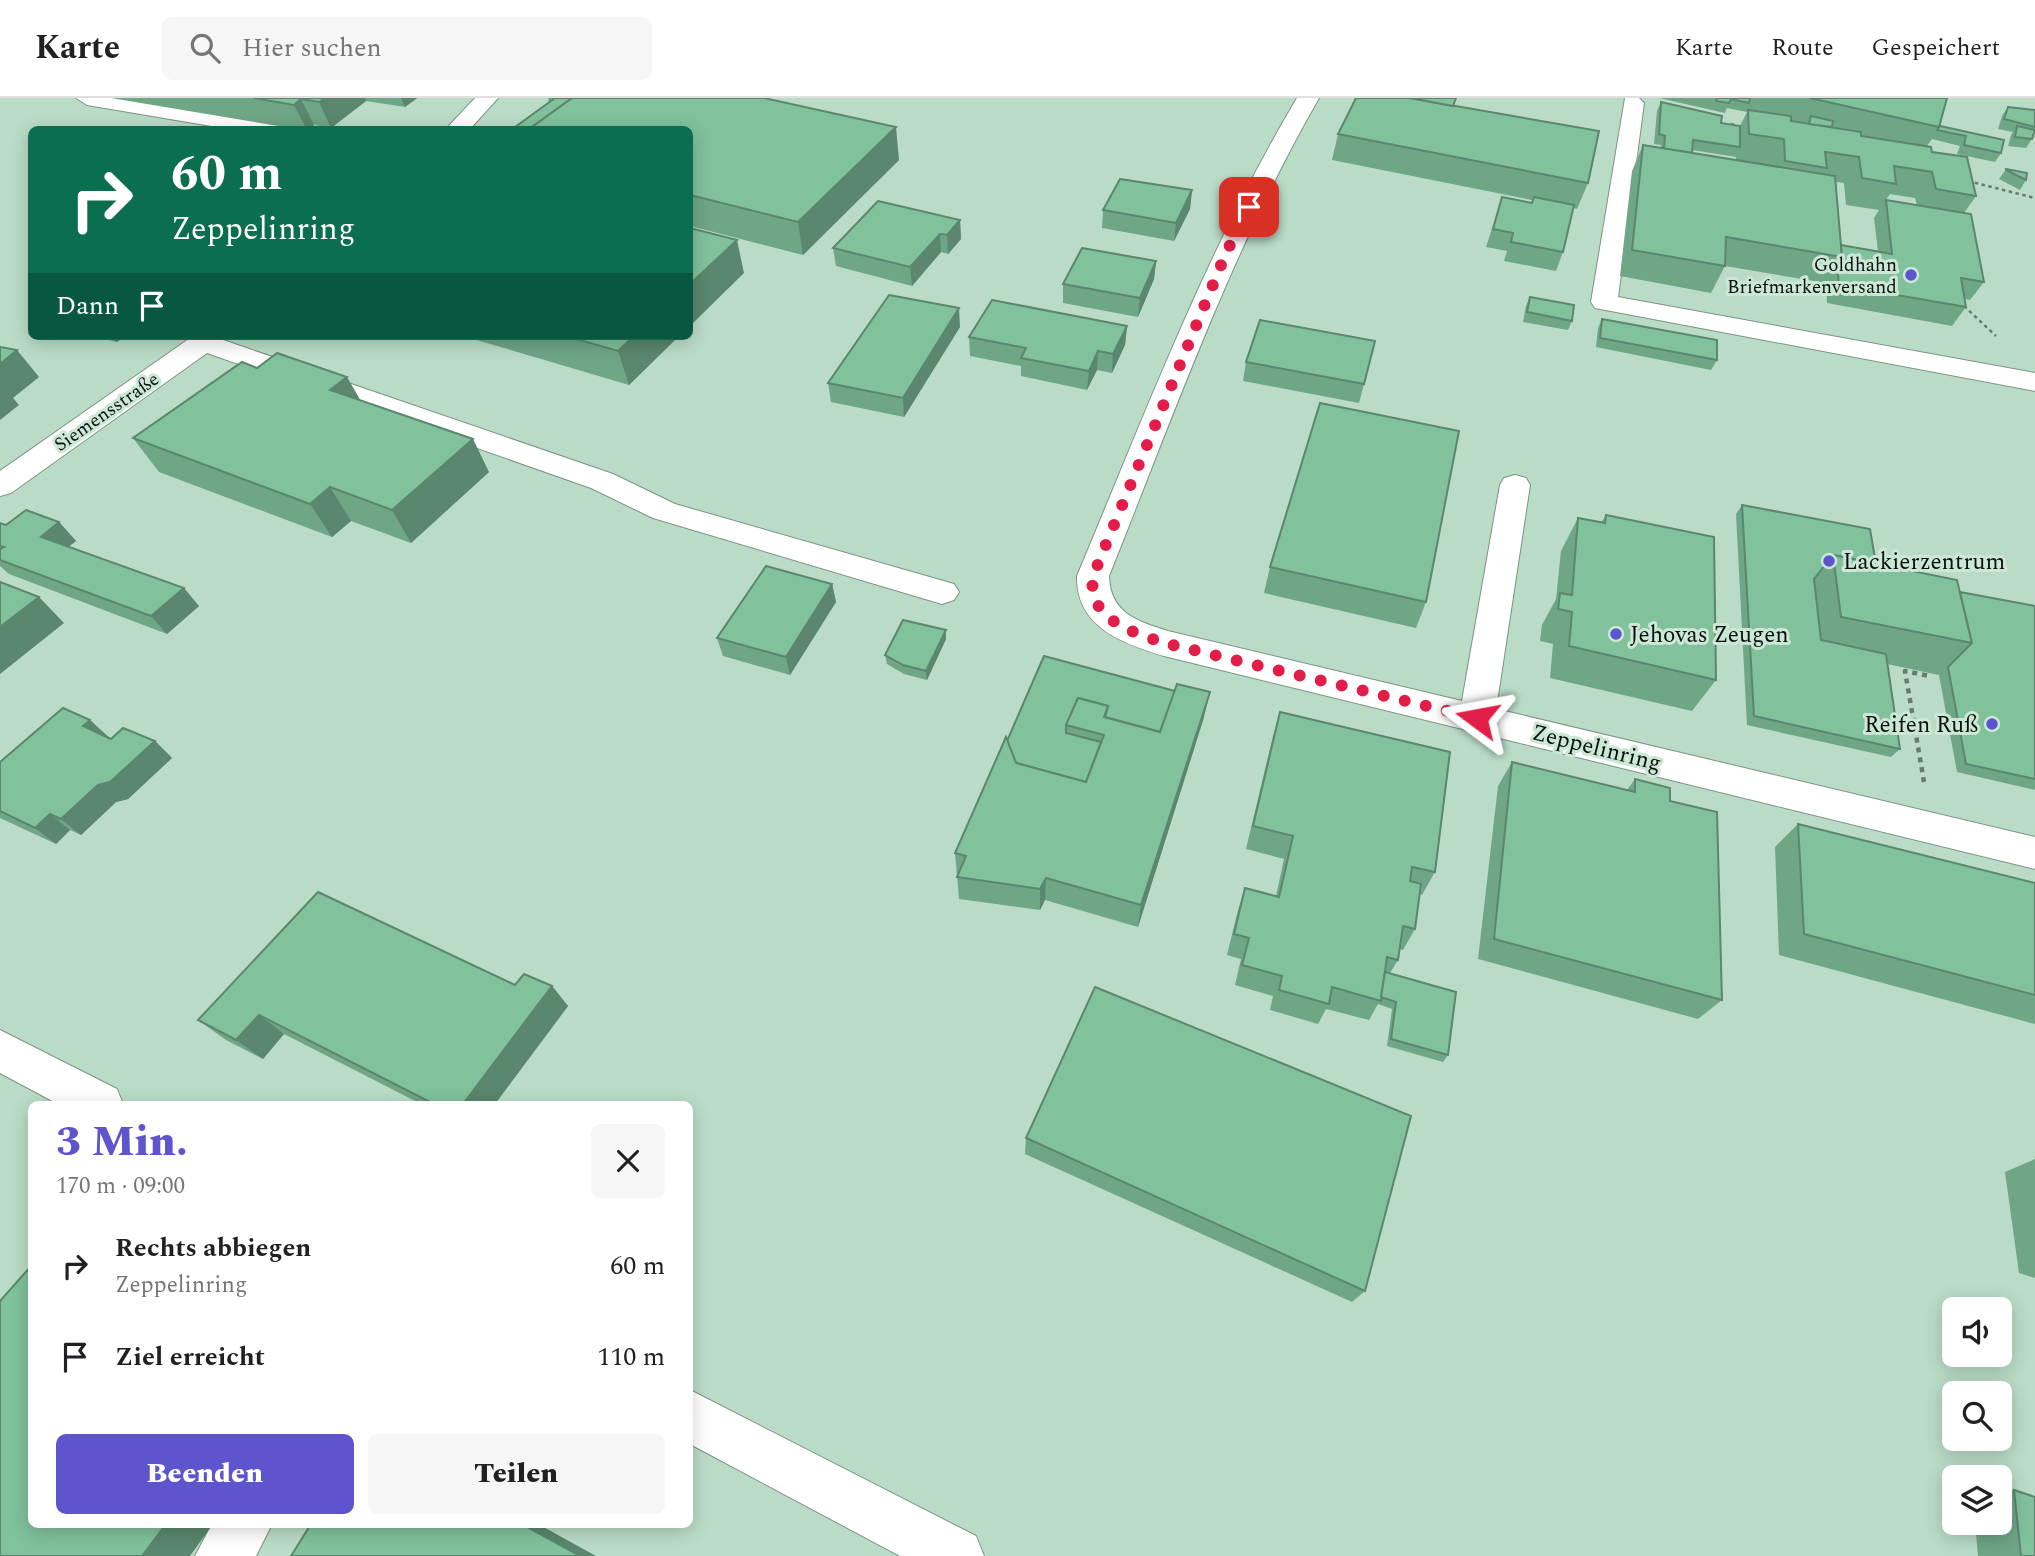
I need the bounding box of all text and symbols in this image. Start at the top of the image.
search box [162,17,652,80]
text: Karte [35,23,120,73]
text: Hier suchen [242,28,382,68]
icon: search [186,29,224,67]
text: Karte [1675,30,1733,66]
text: Route [1771,30,1834,66]
text: Gespeichert [1872,30,2000,66]
text: 60 m [171,137,282,212]
icon: right [56,154,147,245]
pin [1219,177,1279,237]
icon: arrive [1230,188,1268,226]
text: Zeppelinring [171,205,355,254]
place label: Goldhahn Briefmarkenversand [1727,251,1897,302]
marker: Goldhahn Briefmarkenversand [1903,267,1919,283]
text: Dann [56,286,119,326]
icon: arrive [133,287,171,325]
street label: Siemensstraße [48,365,165,459]
place label: Lackierzentrum [1843,545,2005,580]
marker: Lackierzentrum [1821,553,1837,569]
place label: Jehovas Zeugen [1630,618,1789,653]
marker: Jehovas Zeugen [1608,626,1624,642]
position arrow [1440,681,1514,755]
place label: Reifen Ruß [1864,708,1978,743]
street label: Zeppelinring [1528,715,1665,781]
marker: Reifen Ruß [1984,716,2000,732]
text: 3 Min. [56,1111,188,1174]
button: close [591,1124,665,1198]
text: 170 m · 09:00 [56,1169,185,1204]
text: Rechts abbiegen [115,1228,311,1268]
text: 60 m [610,1246,665,1286]
icon: right [56,1247,94,1285]
text: Zeppelinring [115,1268,247,1303]
map controls [1942,1297,2012,1535]
button: sound [1942,1297,2012,1367]
text: Ziel erreicht [115,1337,265,1377]
text: 110 m [597,1337,665,1377]
icon: arrive [56,1338,94,1376]
button: search [1942,1381,2012,1451]
button: Beenden [56,1434,354,1514]
button: Teilen [368,1434,665,1514]
button: layers [1942,1465,2012,1535]

